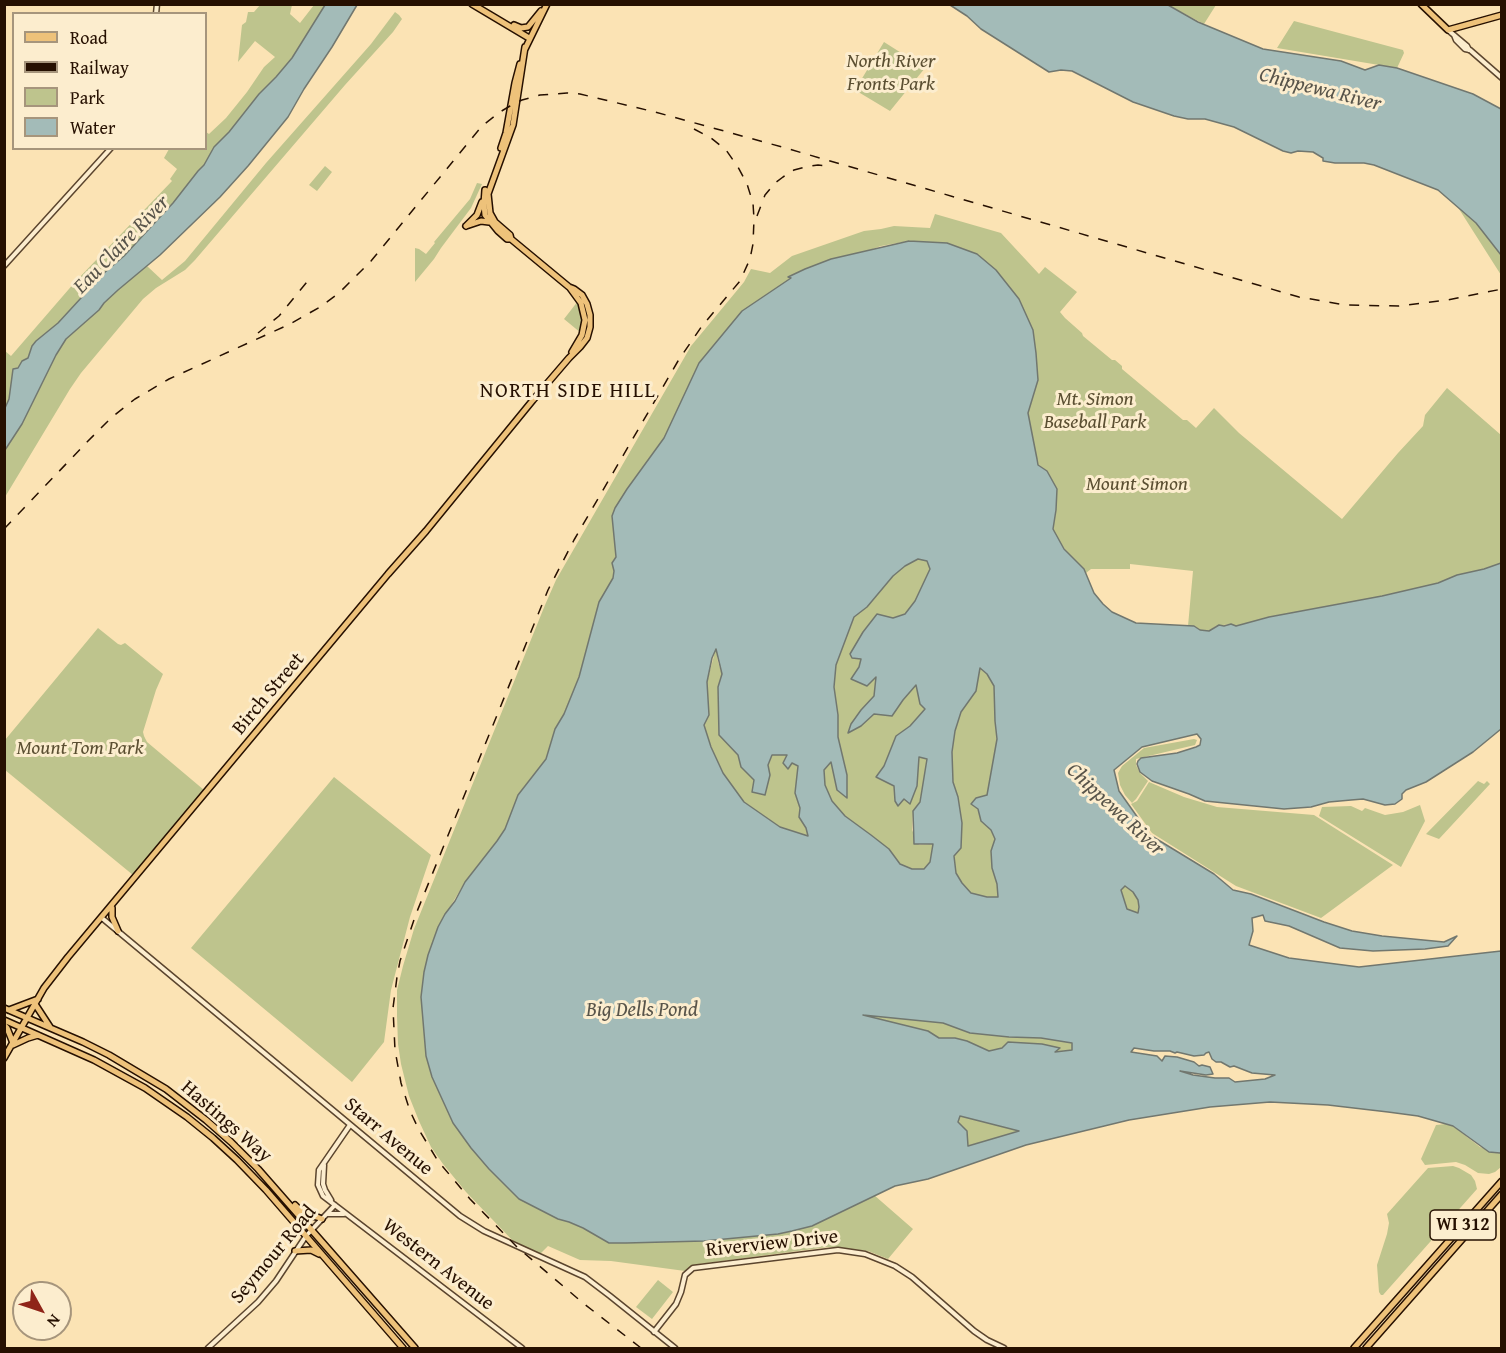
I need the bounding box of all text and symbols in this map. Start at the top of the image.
legend [12,12,207,150]
text: Road [70,24,108,51]
park label: North River Fronts Park [847,50,935,97]
text: Railway [70,54,129,81]
water label: Chippewa River [1256,63,1384,117]
text: Park [70,84,105,111]
text: Water [70,114,115,141]
water label: Eau Claire River [69,190,175,300]
district label: NORTH SIDE HILL [480,379,656,405]
park label: Mt. Simon Baseball Park [1044,388,1146,435]
park label: Mount Simon [1086,473,1188,497]
street label: Birch Street [228,648,310,740]
park label: Mount Tom Park [16,737,144,761]
water label: Chippewa River [1061,758,1169,862]
water label: Big Dells Pond [586,998,698,1024]
street label: Hastings Way [176,1076,276,1168]
street label: Starr Avenue [339,1093,437,1181]
street label: Seymour Road [226,1201,322,1309]
road number: WI 312 [1430,1210,1496,1240]
street label: Western Avenue [377,1214,499,1316]
street label: Riverview Drive [705,1225,839,1263]
north arrow [12,1281,72,1341]
text: N [42,1309,67,1333]

